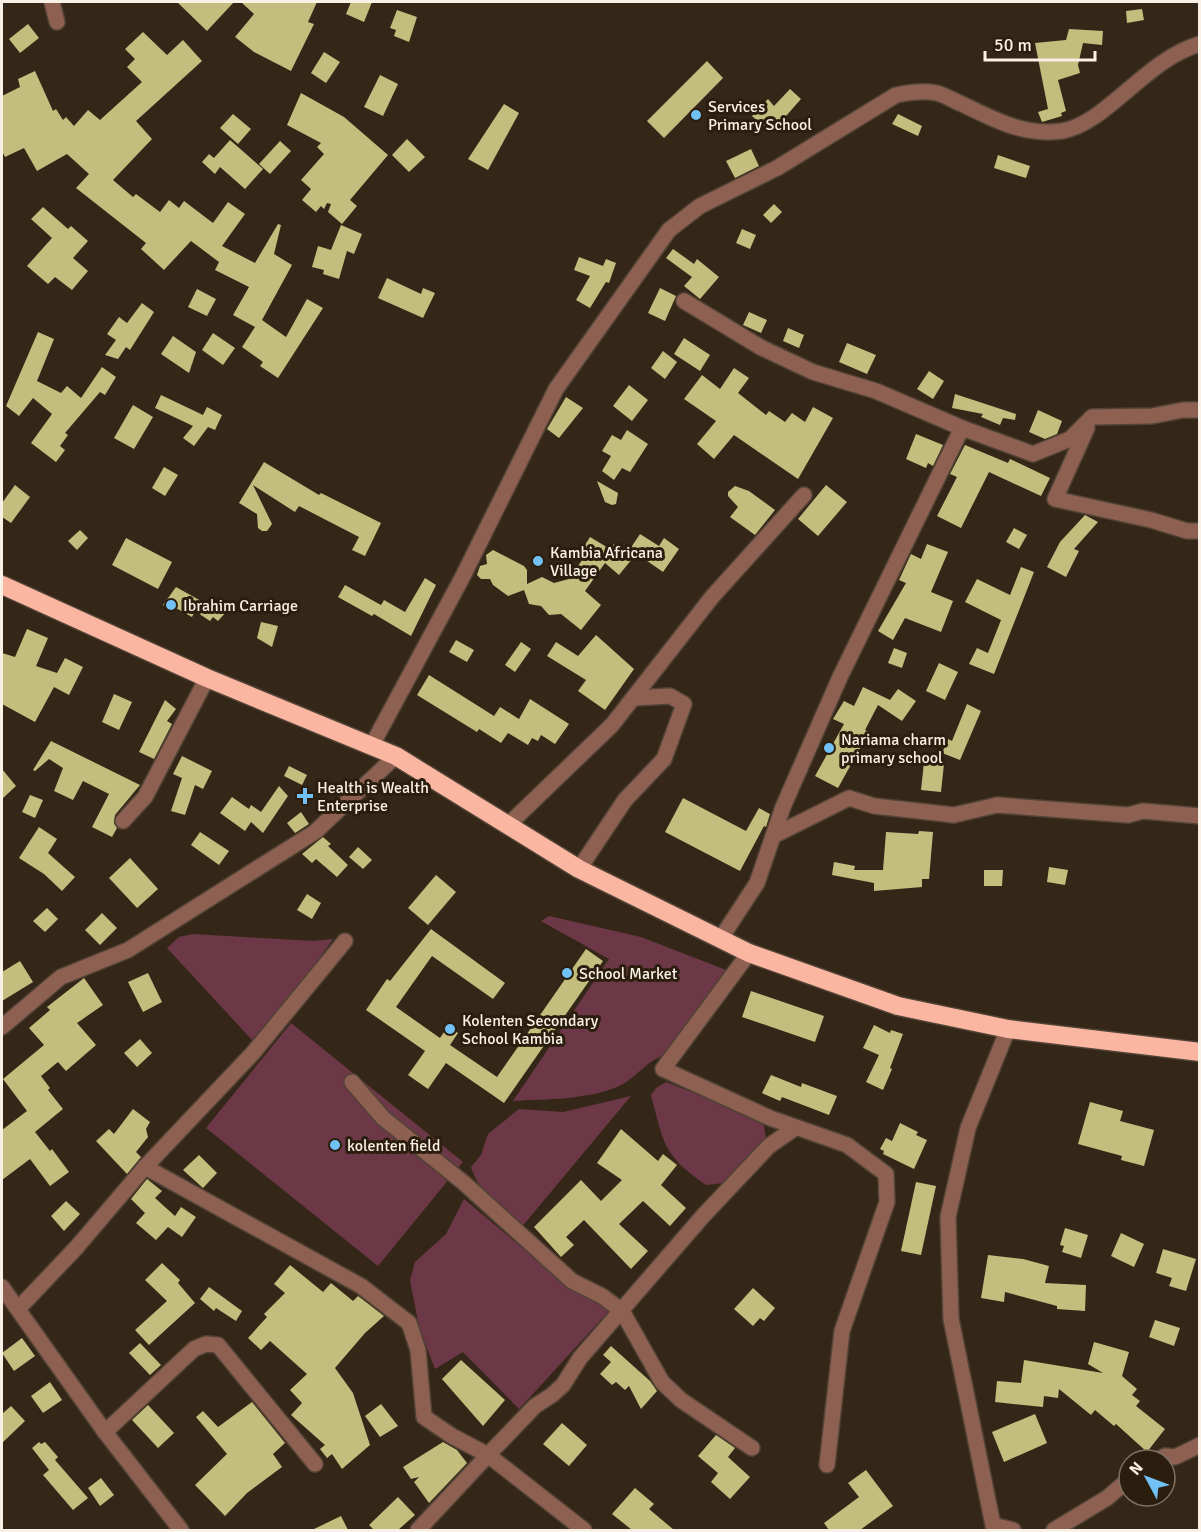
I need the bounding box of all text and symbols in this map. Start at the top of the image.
scale bar [985,24,1094,62]
text: 50 m [994,34,1032,56]
place label: Services Primary School [708,97,812,135]
marker: Services Primary School [689,108,703,122]
place label: Kambia Africana Village [550,543,663,581]
marker: Kambia Africana Village [531,554,545,568]
place label: Ibrahim Carriage [183,596,298,616]
marker: Ibrahim Carriage [164,598,178,612]
place label: Nariama charm primary school [841,730,946,768]
marker: Nariama charm primary school [822,741,836,755]
place label: Health is Wealth Enterprise [317,778,429,816]
marker: Health is Wealth Enterprise [298,789,312,803]
place label: School Market [579,964,678,984]
marker: School Market [560,966,574,980]
place label: Kolenten Secondary School Kambia [462,1011,599,1049]
marker: Kolenten Secondary School Kambia [443,1022,457,1036]
place label: kolenten field [347,1136,440,1156]
marker: kolenten field [328,1138,342,1152]
north arrow [1117,1448,1177,1508]
text: N [1125,1458,1148,1480]

